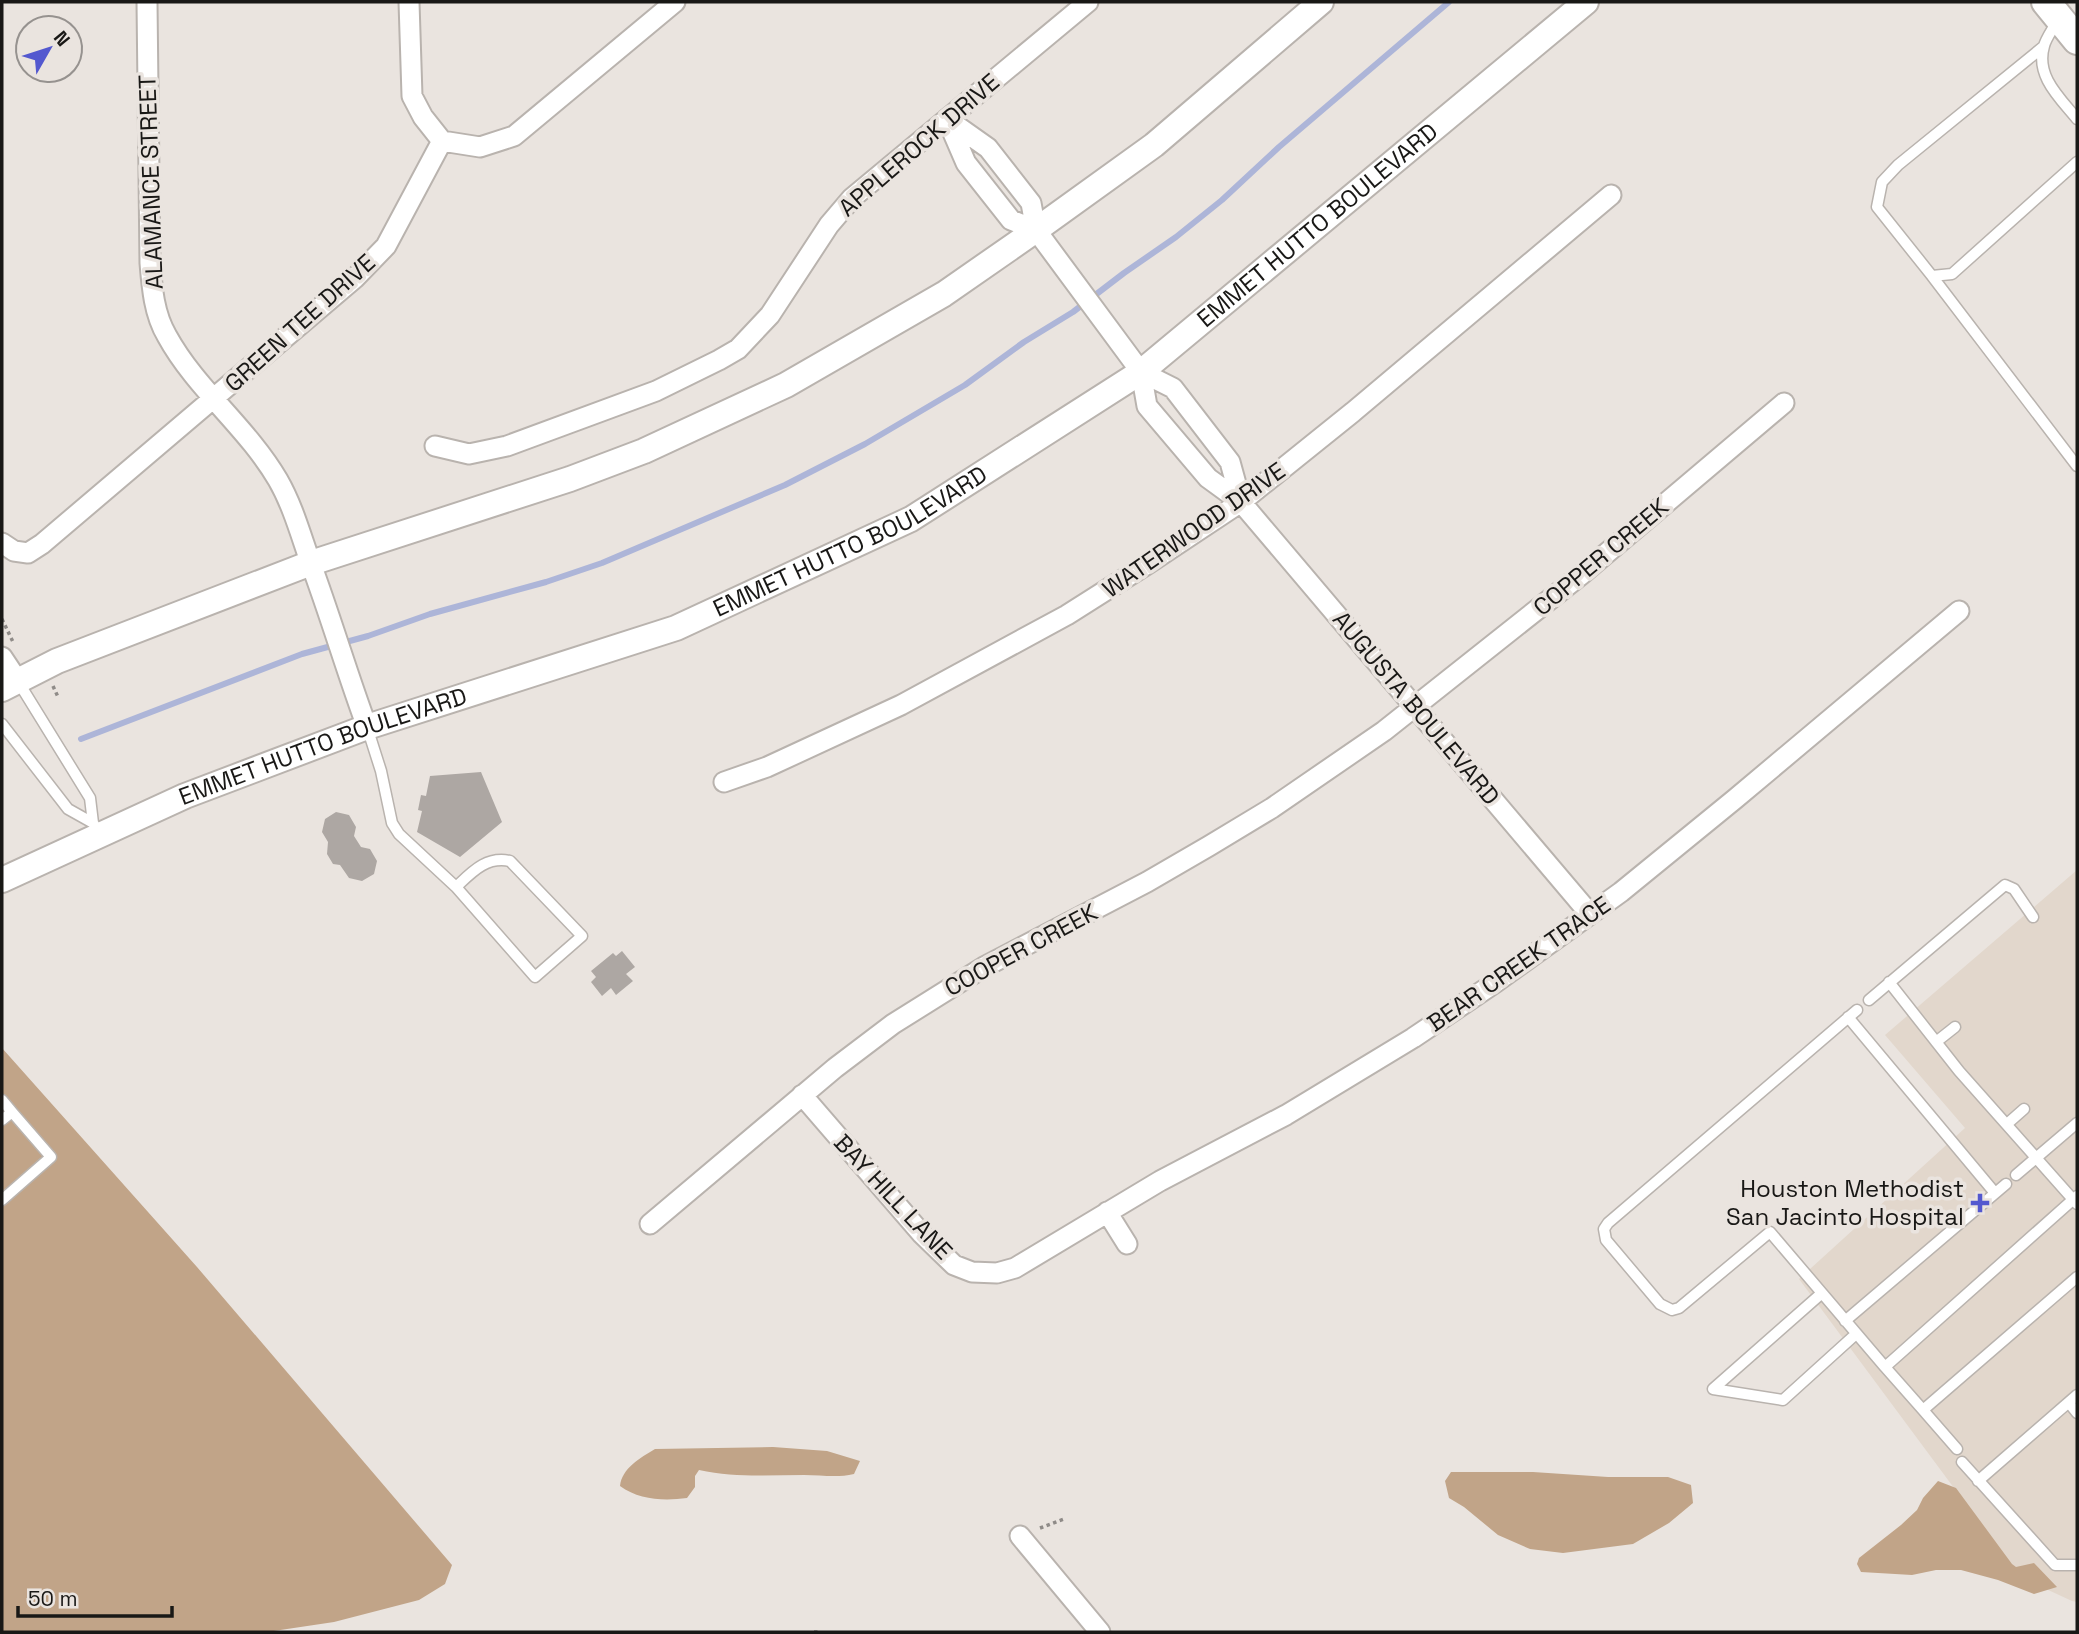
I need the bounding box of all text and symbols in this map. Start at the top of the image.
north arrow [14,14,84,84]
text: N [48,26,76,51]
street label: APPLEROCK DRIVE [832,66,1006,223]
street label: ALAMANCE STREET [131,74,170,290]
street label: EMMET HUTTO BOULEVARD [1190,116,1444,334]
street label: GREEN TEE DRIVE [218,247,381,398]
street label: WATERWOOD DRIVE [1096,455,1291,604]
street label: EMMET HUTTO BOULEVARD [708,458,993,624]
street label: COPPER CREEK [1527,491,1675,622]
street label: AUGUSTA BOULEVARD [1326,604,1507,811]
street label: EMMET HUTTO BOULEVARD [174,680,471,812]
street label: BEAR CREEK TRACE [1421,889,1616,1038]
street label: COOPER CREEK [939,896,1103,1003]
street label: BAY HILL LANE [827,1127,959,1266]
place label: Houston Methodist San Jacinto Hospital [1726,1173,1964,1232]
marker: Houston Methodist San Jacinto Hospital [1970,1193,1990,1213]
scale bar [18,1574,172,1618]
text: 50 m [28,1585,78,1612]

